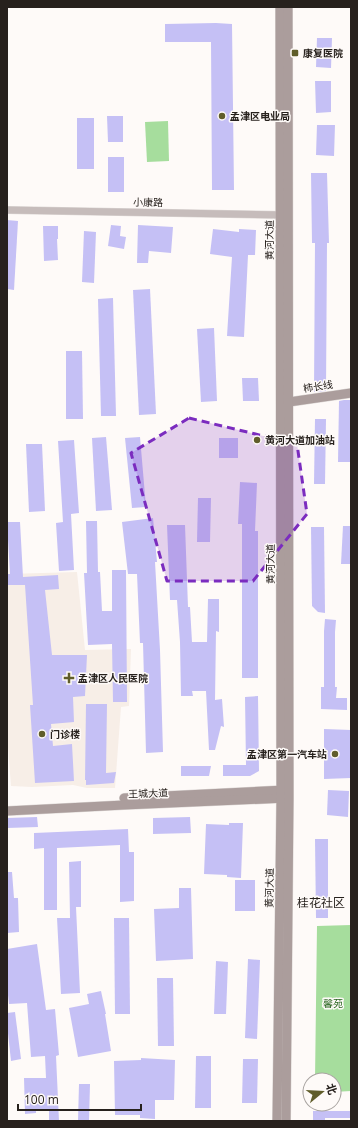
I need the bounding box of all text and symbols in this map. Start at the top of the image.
place label: 康复医院 [303,46,343,60]
marker: 康复医院 [290,48,300,58]
place label: 孟津区电业局 [230,109,290,123]
marker: 孟津区电业局 [217,111,227,121]
street label: 小康路 [133,195,163,209]
street label: 黄河大道 [262,220,276,260]
street label: 柿长线 [302,377,334,395]
place label: 黄河大道加油站 [265,433,335,447]
marker: 黄河大道加油站 [252,435,262,445]
street label: 黄河大道 [263,544,277,584]
place label: 孟津区人民医院 [78,671,148,685]
marker: 孟津区人民医院 [63,672,75,684]
place label: 门诊楼 [50,727,80,741]
marker: 门诊楼 [37,729,47,739]
place label: 孟津区第一汽车站 [247,747,327,761]
marker: 孟津区第一汽车站 [330,749,340,759]
street label: 王城大道 [128,785,168,801]
street label: 黄河大道 [262,868,276,908]
district label: 桂花社区 [297,894,345,911]
park label: 馨苑 [323,996,343,1010]
north arrow [302,1072,342,1112]
text: 北 [323,1081,341,1096]
scale bar [18,1086,141,1112]
text: 100 m [24,1091,59,1108]

